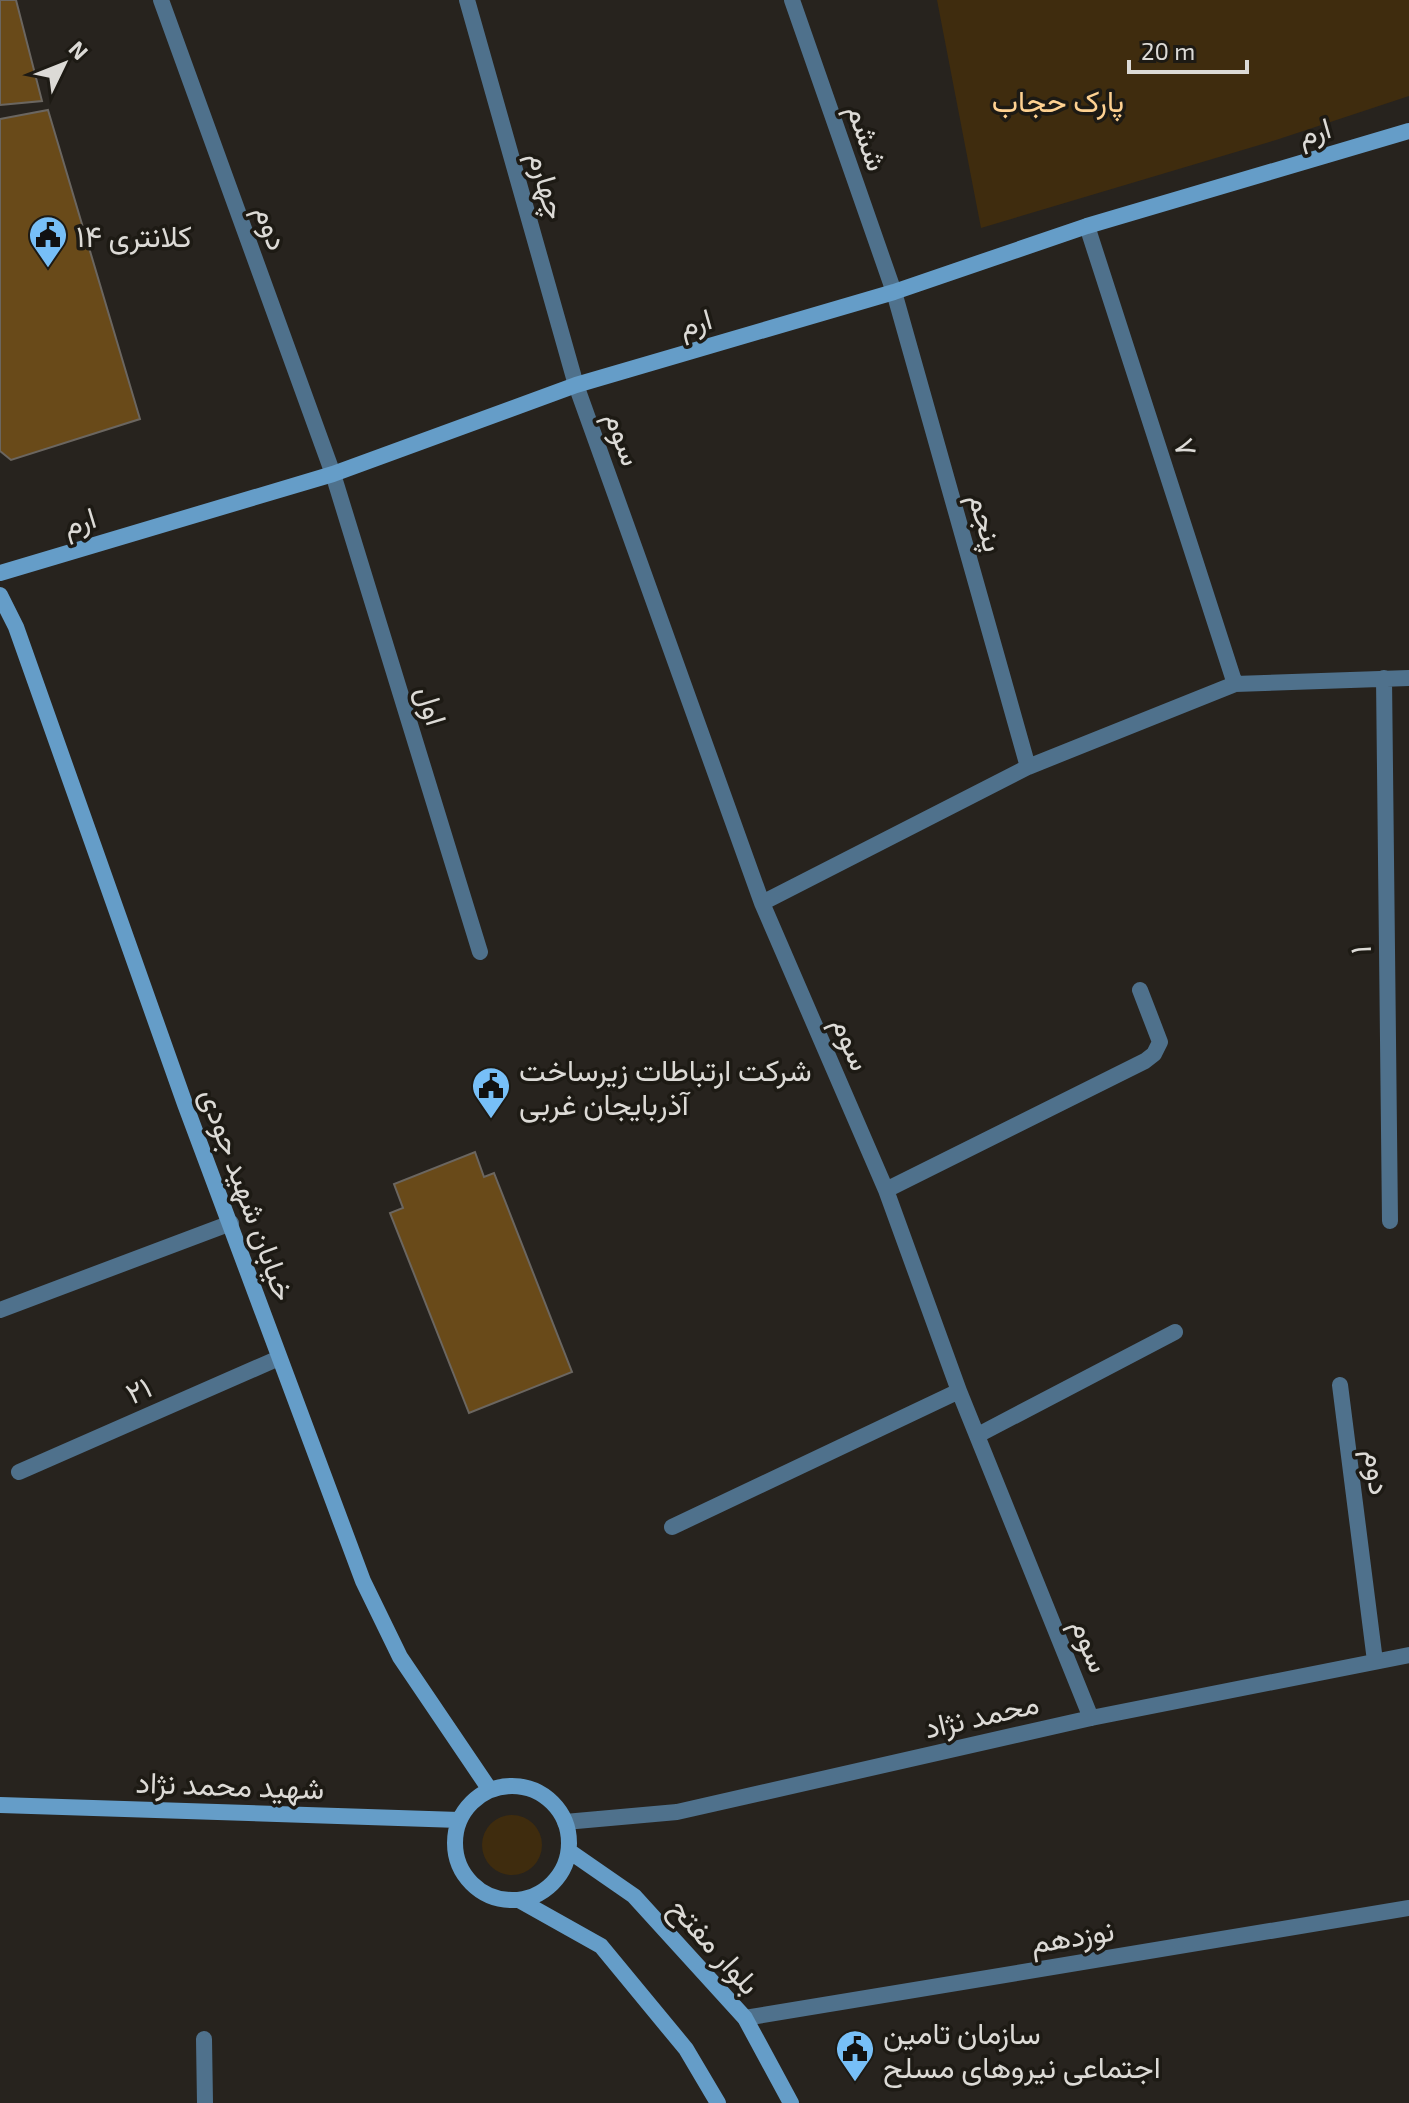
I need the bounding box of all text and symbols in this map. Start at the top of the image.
north arrow [24,24,104,104]
scale bar [1129,24,1247,74]
text: N [64,35,94,64]
text: 20 m [1141,36,1195,65]
park label: پارک حجاب [992,82,1124,122]
street label: ششم [838,99,897,176]
street label: ارم [1293,108,1336,155]
street label: چهارم [518,147,576,224]
street label: دوم [245,199,298,256]
public building icon: کلانتری ۱۴ [27,214,69,269]
place label: کلانتری ۱۴ [76,217,192,255]
street label: ارم [674,299,717,346]
street label: سوم [596,406,651,471]
street label: ۷ [1167,433,1207,461]
street label: پنجم [959,489,1013,556]
street label: ارم [58,498,101,545]
street label: اول [408,681,456,730]
street label: ۱ [1341,945,1377,955]
street label: سوم [823,1011,880,1076]
place label: شرکت ارتباطات زیرساخت آذربایجان غربی [519,1051,812,1123]
public building icon: شرکت ارتباطات زیرساخت آذربایجان غربی [470,1065,512,1120]
street label: خیابان شهید جودی [192,1083,304,1306]
street label: ۲۱ [120,1368,156,1410]
street label: دوم [1355,1447,1400,1497]
street label: سوم [1062,1613,1119,1678]
street label: محمد نژاد [920,1683,1042,1747]
street label: شهید محمد نژاد [135,1763,325,1807]
street label: بلوار مفتح [660,1889,769,2004]
street label: نوزدهم [1028,1911,1117,1962]
place label: سازمان تامین اجتماعی نیروهای مسلح [883,2014,1161,2088]
public building icon: سازمان تامین اجتماعی نیروهای مسلح [834,2028,876,2083]

